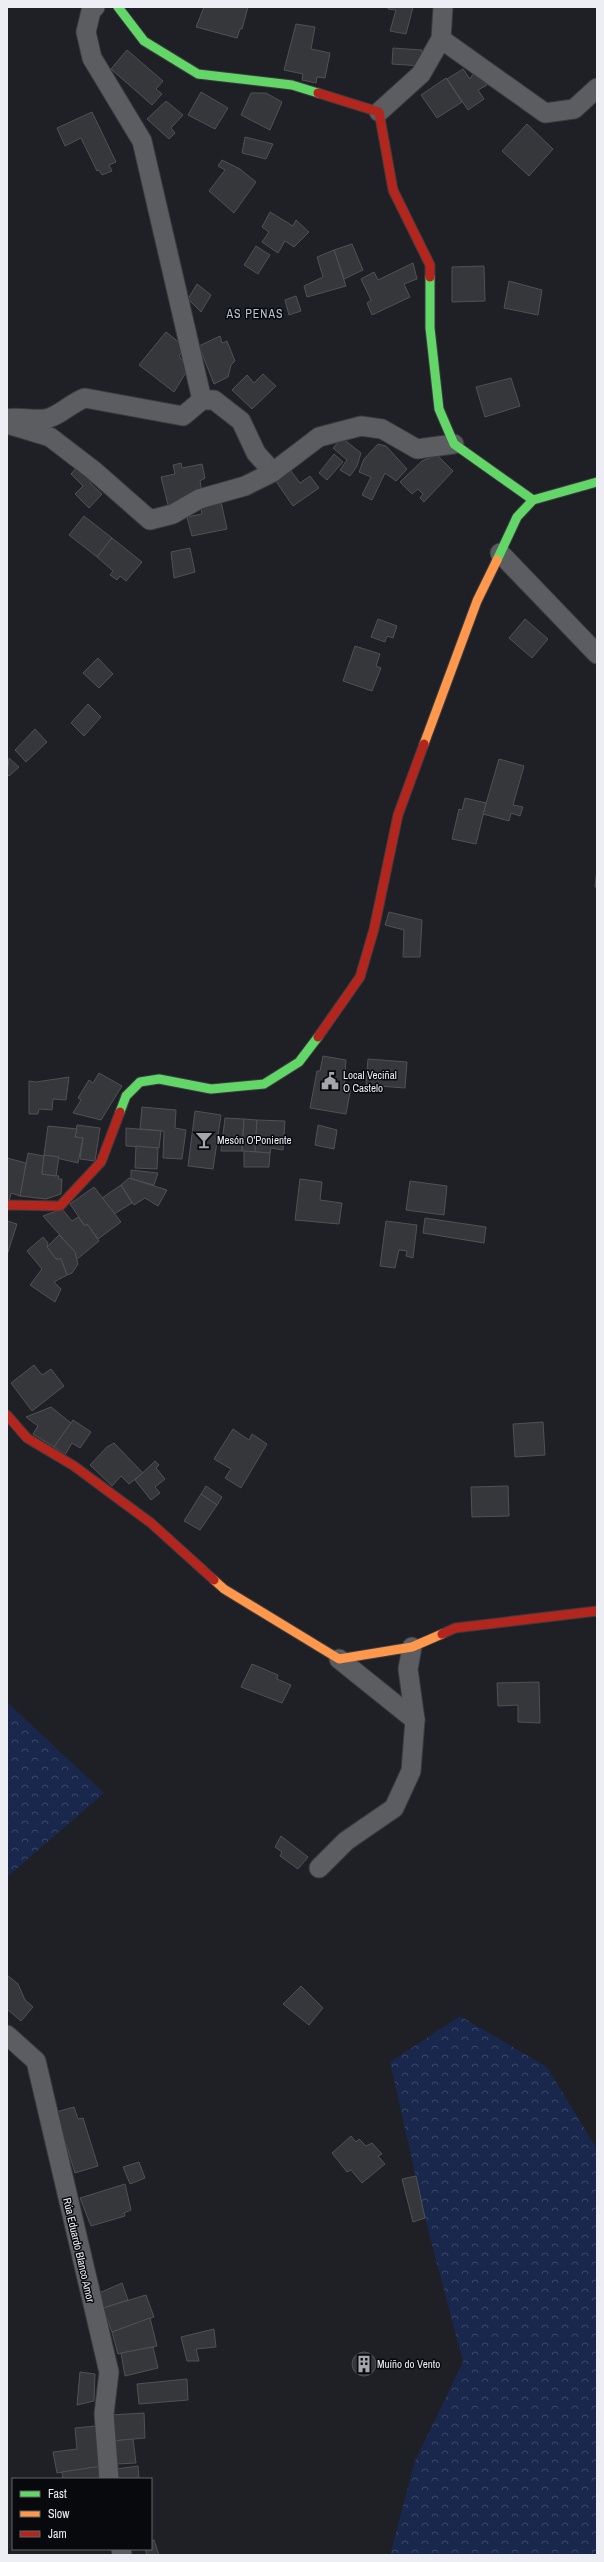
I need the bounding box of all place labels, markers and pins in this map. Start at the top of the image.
place label: Local Veciñal O Castelo [343,1068,397,1095]
public building icon: Local Veciñal O Castelo [320,1071,340,1091]
bar icon: Mesón O'Poniente [194,1130,214,1150]
place label: Mesón O'Poniente [217,1133,291,1147]
building icon: Muíño do Vento [354,2354,374,2374]
place label: Muíño do Vento [377,2357,440,2371]

